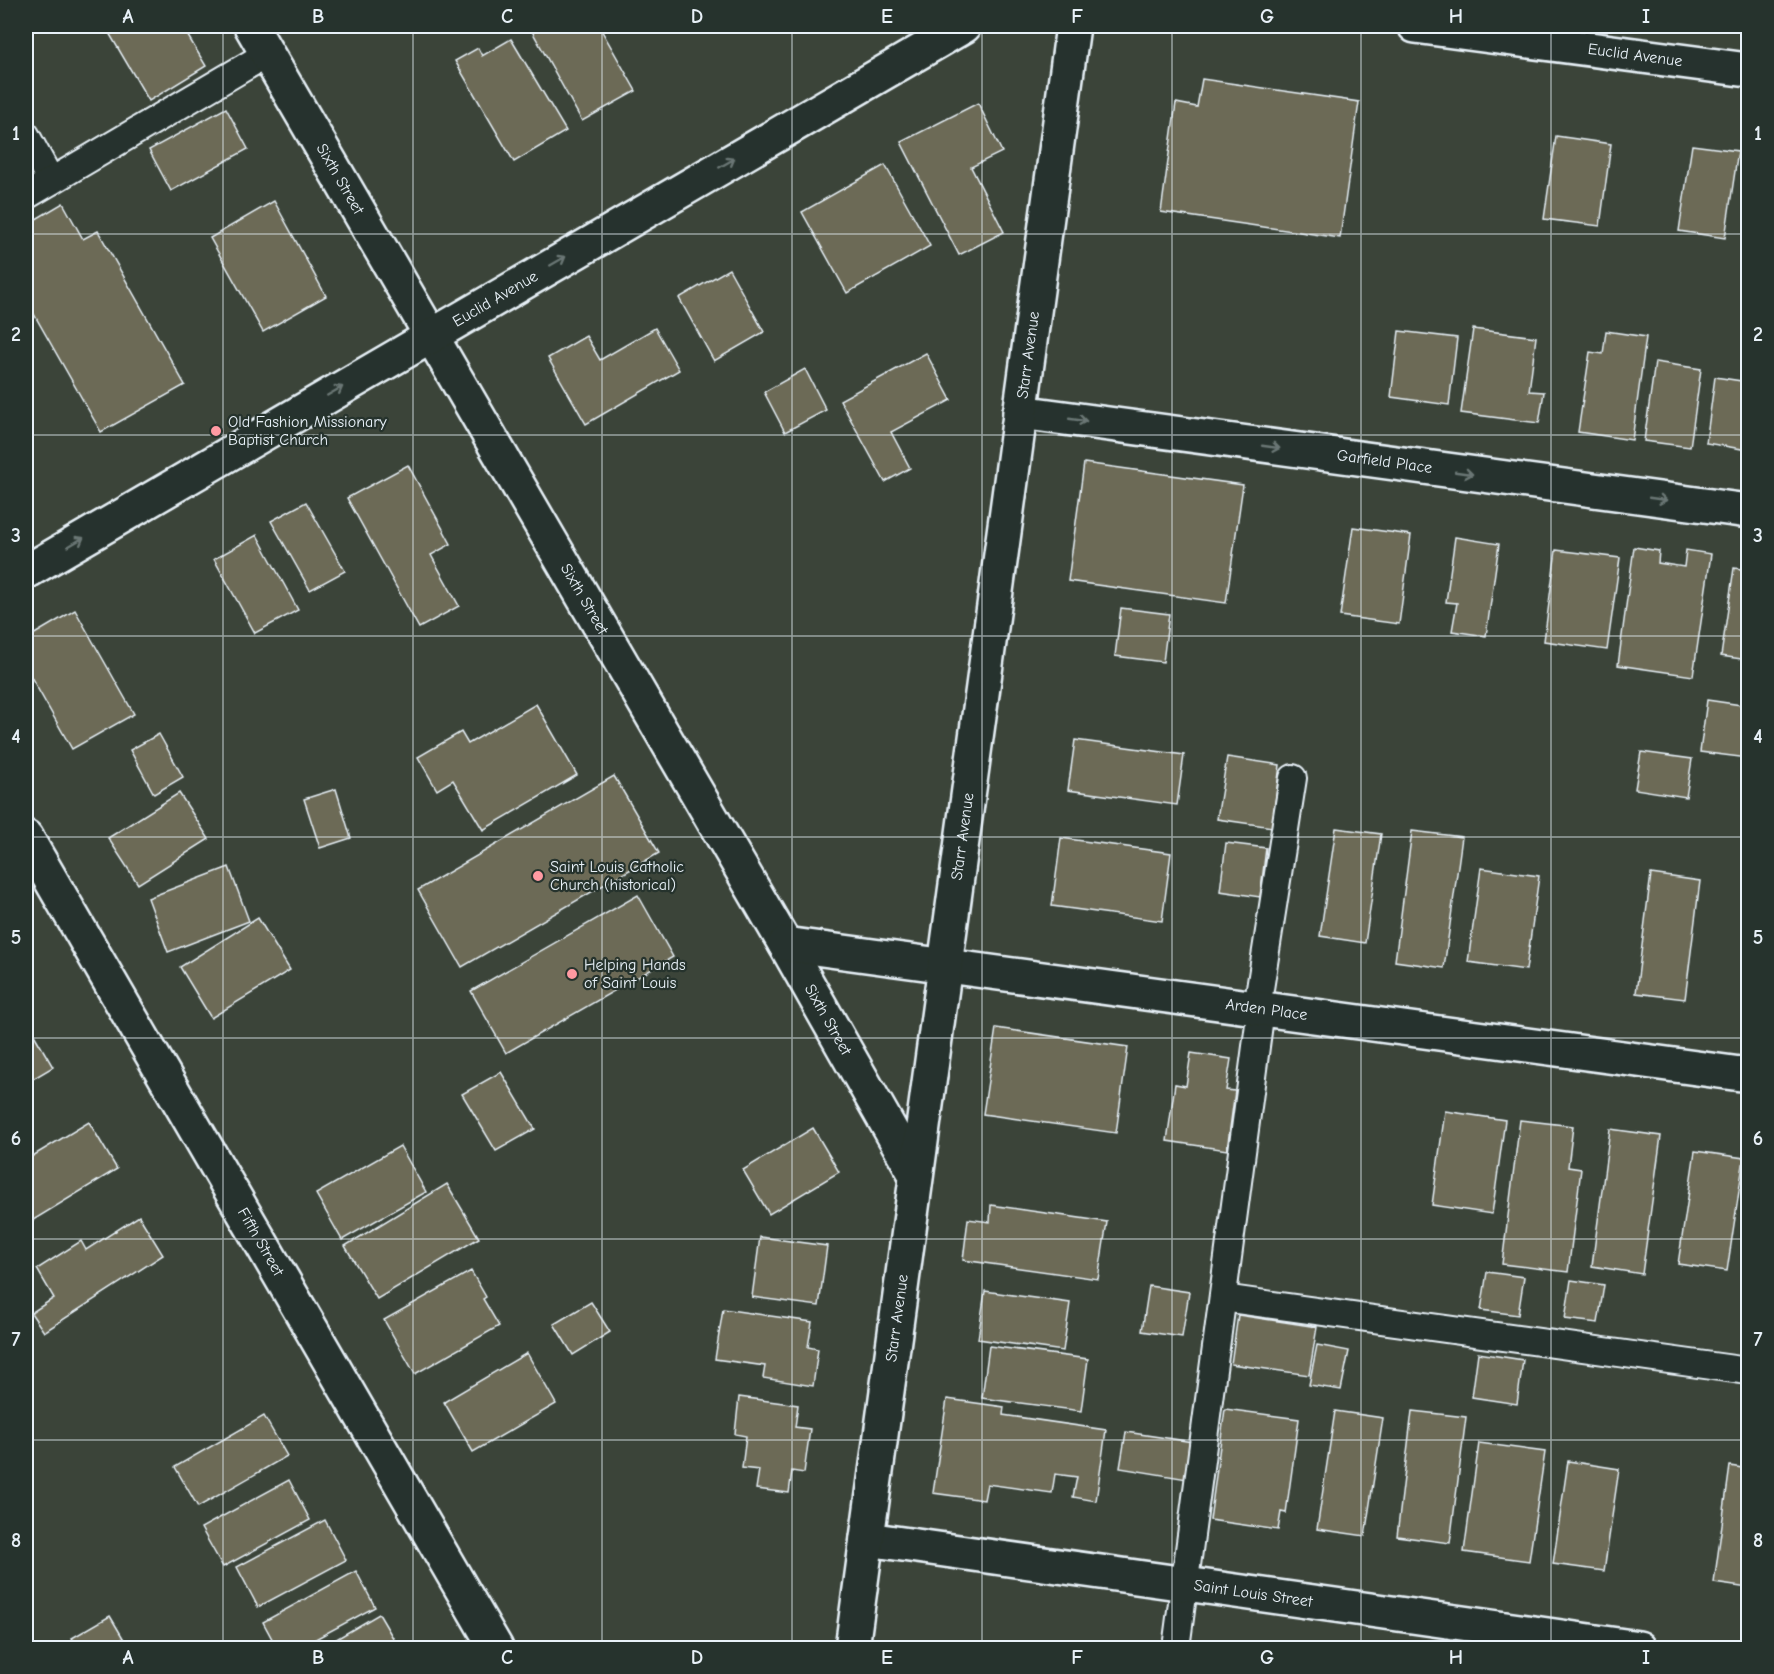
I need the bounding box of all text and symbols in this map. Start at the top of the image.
text: A [122,5,134,28]
text: B [312,5,324,28]
text: C [501,5,513,28]
text: D [691,5,703,28]
text: E [881,5,893,28]
text: F [1071,5,1083,28]
text: G [1260,5,1274,28]
text: H [1449,5,1463,28]
text: I [1642,5,1650,28]
street label: Euclid Avenue [1587,40,1684,70]
text: 1 [12,122,20,145]
text: 1 [1754,122,1762,145]
street label: Sixth Street [312,140,368,218]
one-way arrow [718,157,735,169]
one-way arrow [549,255,566,267]
street label: Euclid Avenue [450,267,541,331]
street label: Starr Avenue [1013,310,1043,400]
text: 2 [11,323,21,346]
text: 2 [1753,323,1763,346]
one-way arrow [326,385,343,397]
place label: Old Fashion Missionary Baptist Church [228,413,388,449]
one-way arrow [1068,415,1087,426]
marker: Old Fashion Missionary Baptist Church [209,424,223,438]
one-way arrow [1261,441,1281,452]
street label: Garfield Place [1336,446,1433,477]
one-way arrow [1454,467,1474,478]
one-way arrow [1647,494,1667,505]
text: 3 [11,524,21,547]
text: 3 [1753,524,1763,547]
one-way arrow [67,536,84,548]
street label: Sixth Street [557,561,612,638]
text: 4 [11,725,21,748]
text: 4 [1753,725,1763,748]
street label: Starr Avenue [948,792,977,881]
place label: Saint Louis Catholic Church (historical) [550,858,684,894]
marker: Saint Louis Catholic Church (historical) [531,869,545,883]
text: 5 [11,926,21,949]
text: 5 [1753,926,1763,949]
place label: Helping Hands of Saint Louis [584,956,686,992]
marker: Helping Hands of Saint Louis [565,967,579,981]
street label: Sixth Street [801,981,855,1059]
street label: Arden Place [1225,995,1309,1024]
text: 6 [11,1127,21,1150]
text: 6 [1753,1127,1763,1150]
street label: Fifth Street [234,1205,288,1280]
street label: Starr Avenue [882,1273,912,1363]
text: 7 [12,1328,21,1351]
text: 7 [1754,1328,1763,1351]
text: 8 [11,1529,21,1552]
text: 8 [1753,1529,1763,1552]
street label: Saint Louis Street [1193,1576,1314,1611]
text: A [122,1646,134,1669]
text: B [312,1646,324,1669]
text: C [501,1646,513,1669]
text: D [691,1646,703,1669]
text: E [881,1646,893,1669]
text: F [1071,1646,1083,1669]
text: G [1260,1646,1274,1669]
text: H [1449,1646,1463,1669]
text: I [1642,1646,1650,1669]

